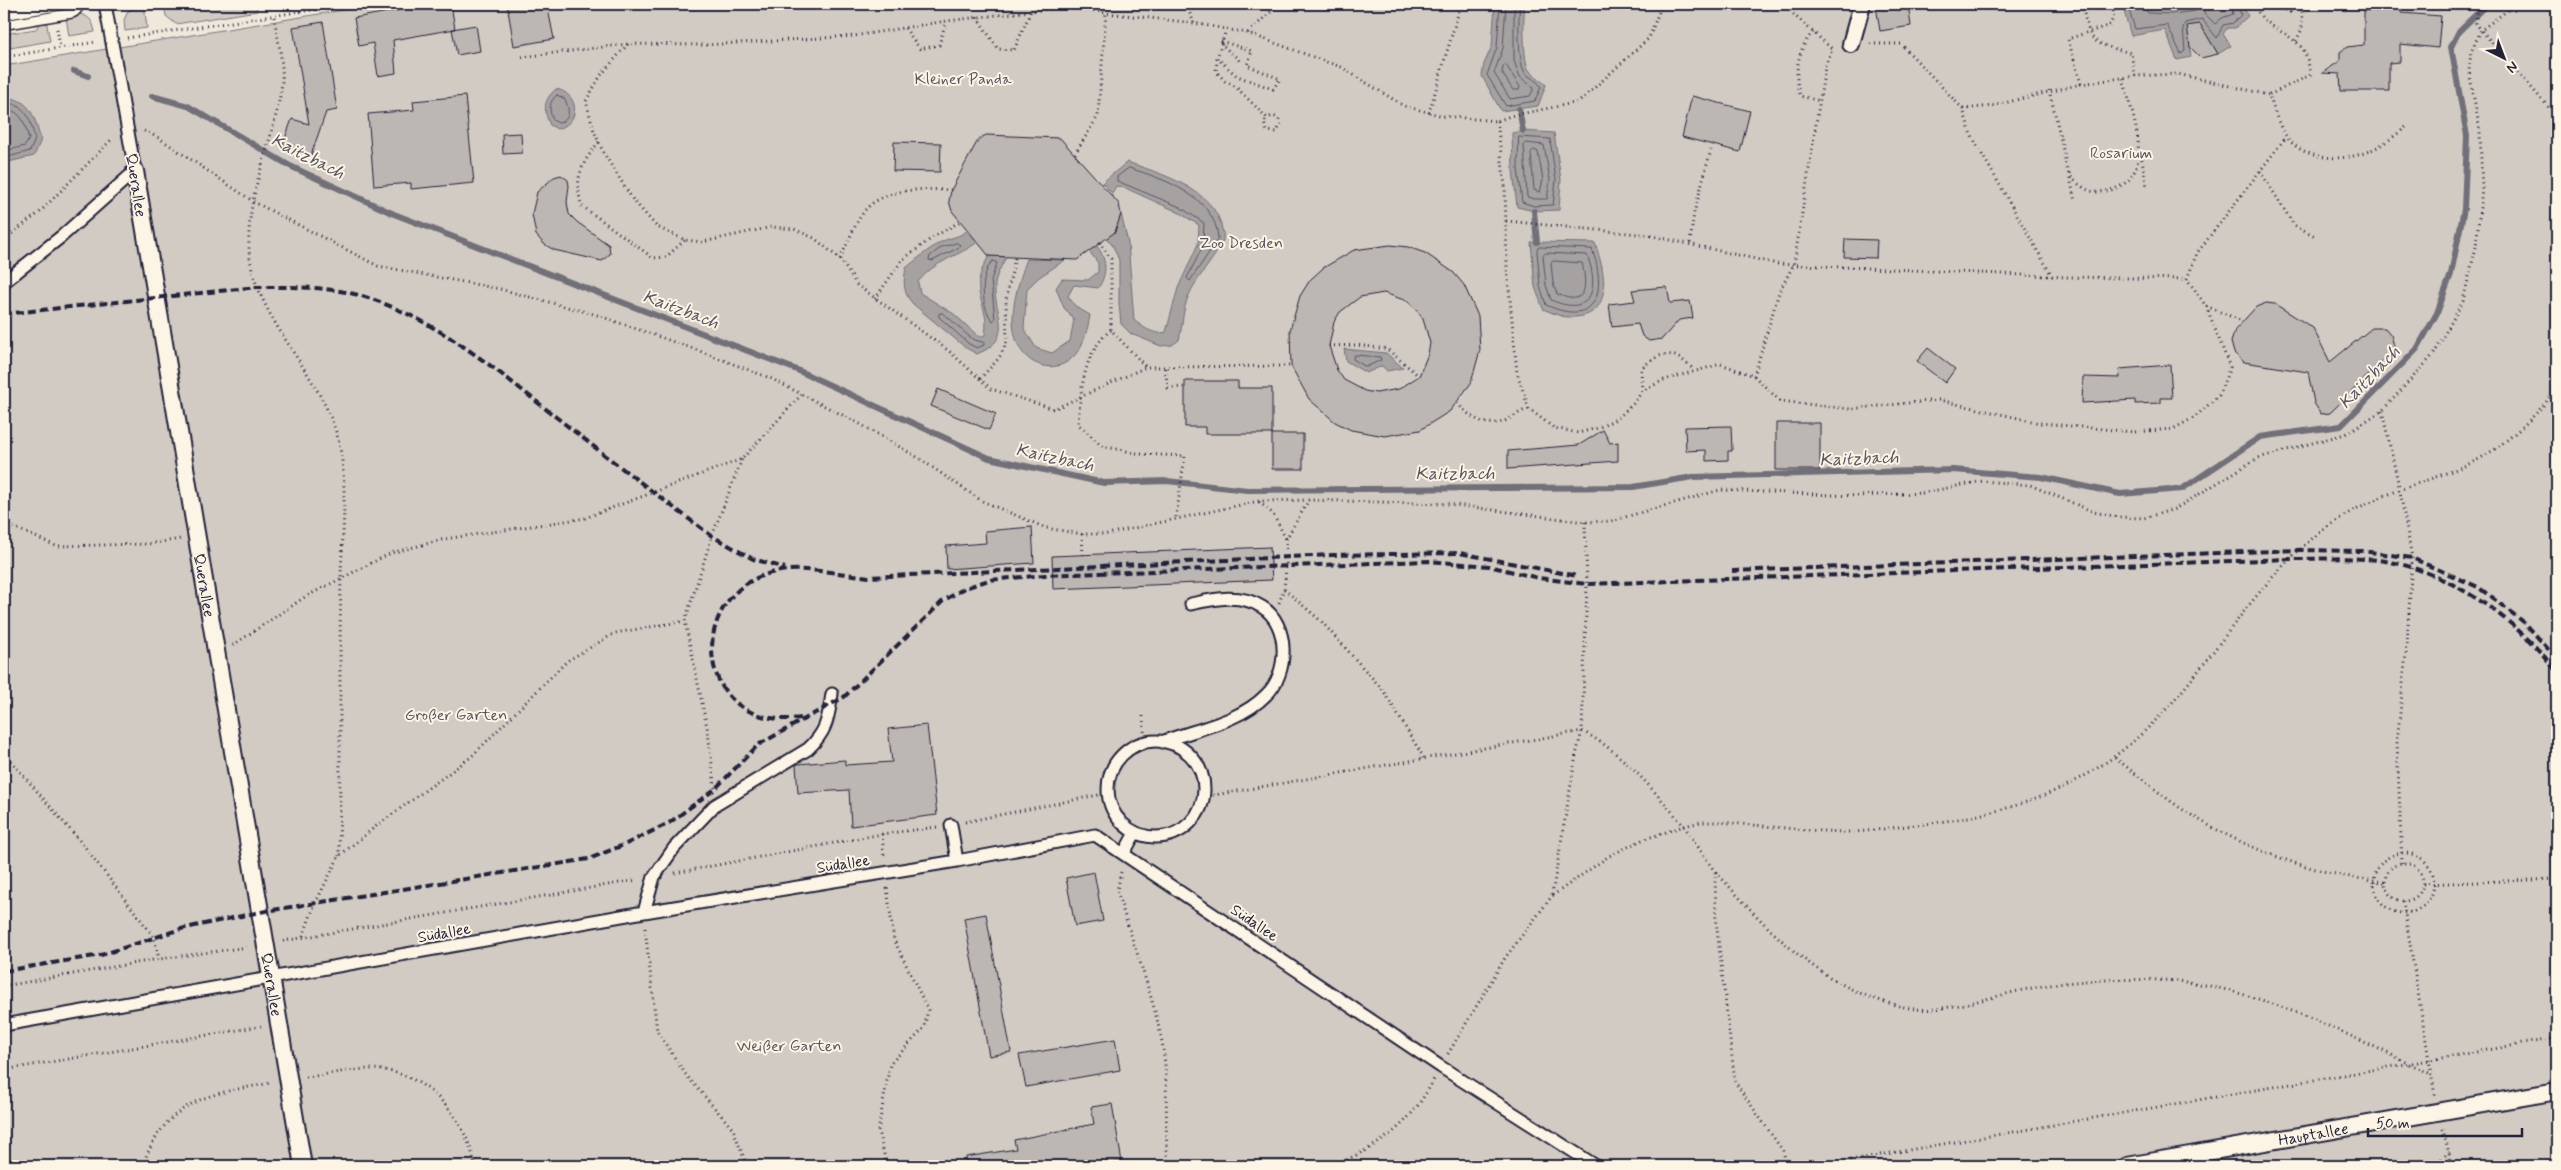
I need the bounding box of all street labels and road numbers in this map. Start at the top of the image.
street label: Querallee [120,152,151,219]
street label: Querallee [188,552,219,619]
street label: Südallee [815,850,872,879]
street label: Südallee [1226,900,1283,947]
street label: Südallee [416,918,473,948]
street label: Querallee [255,951,287,1018]
street label: Hauptallee [2277,1119,2350,1151]

